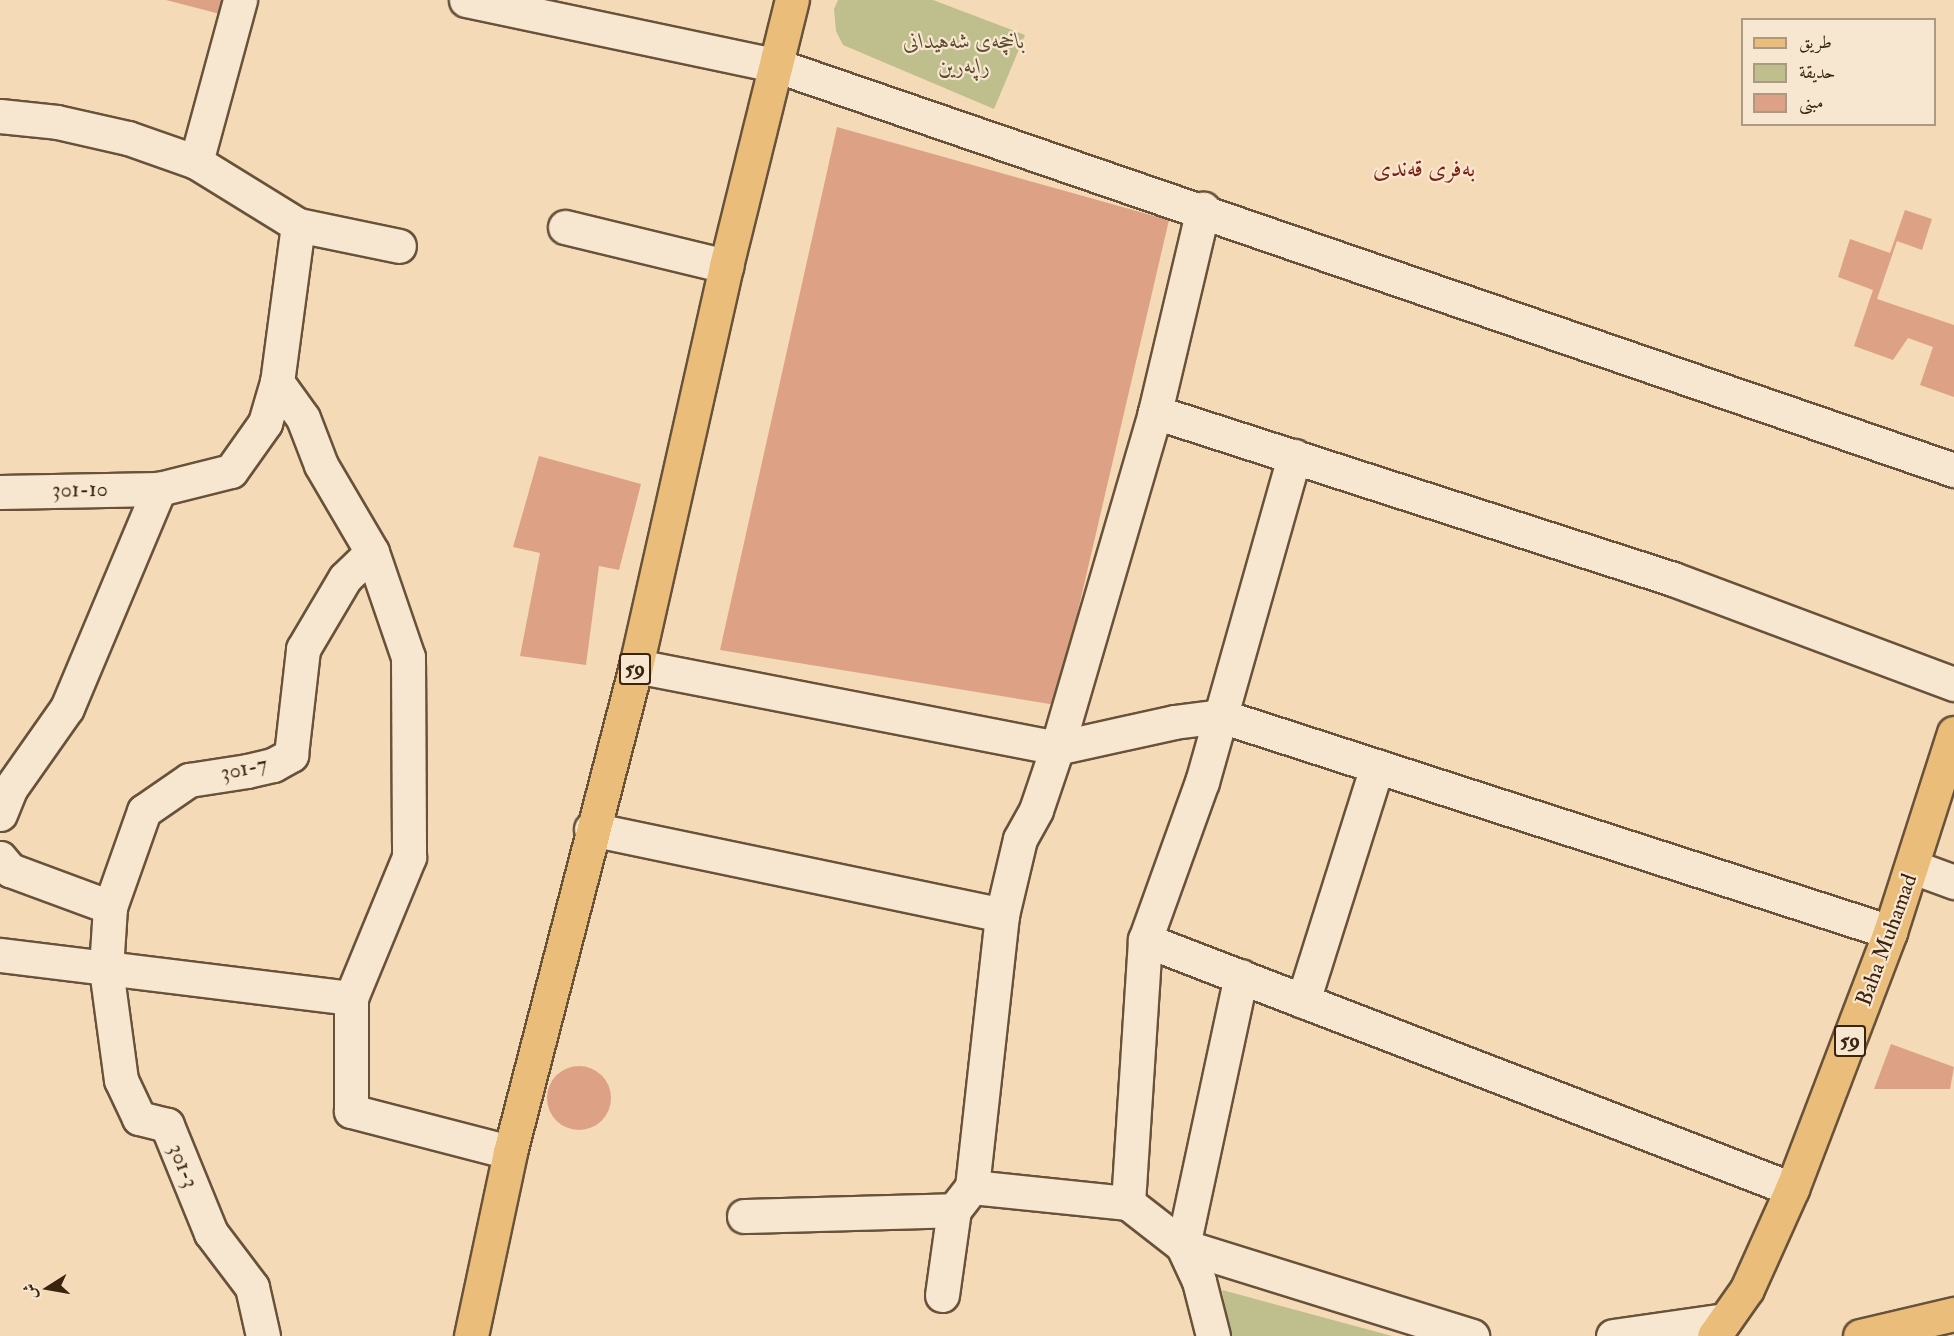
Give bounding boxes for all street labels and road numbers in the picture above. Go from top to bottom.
street label: 301-10 [52,476,108,504]
road number: 59 [618,651,652,687]
street label: 301-7 [218,751,270,787]
street label: Baha Muhamad [1851,870,1923,1010]
road number: 59 [1834,1023,1866,1059]
street label: 301-3 [162,1140,204,1192]

